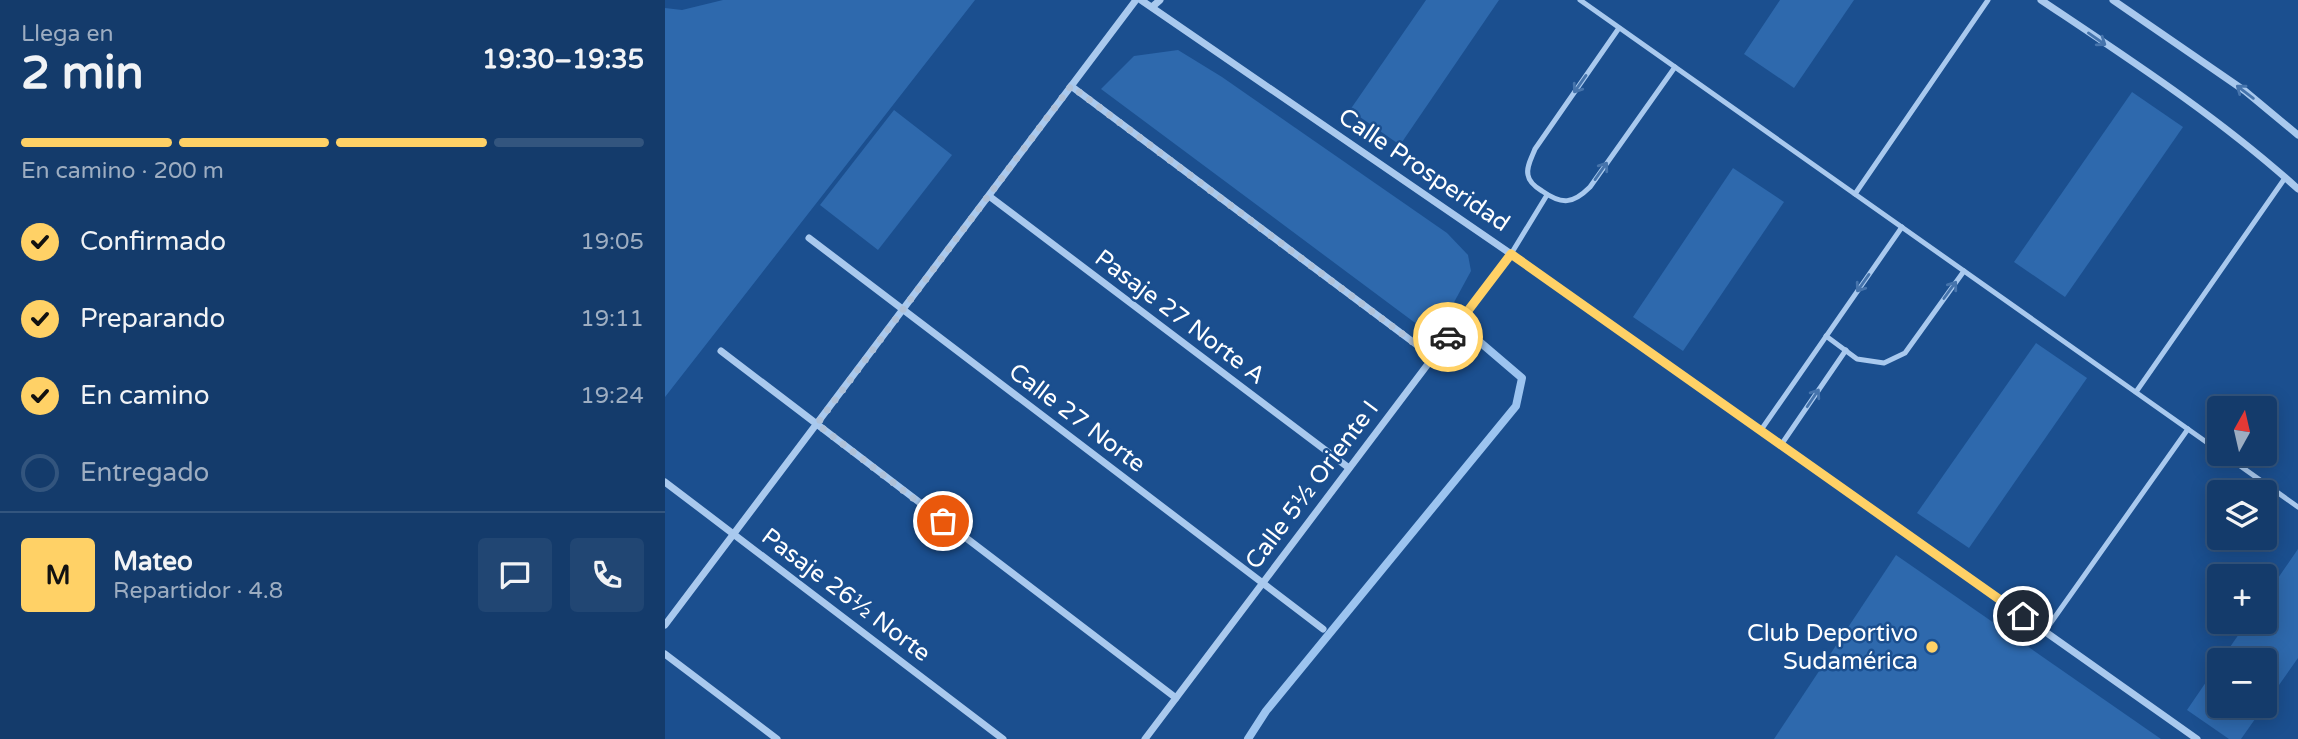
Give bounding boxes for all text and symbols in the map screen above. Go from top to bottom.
text: Llega en [21,20,113,48]
one-way arrow [2087,32,2106,46]
text: 19:30–19:35 [482,44,644,75]
text: 2 min [21,46,144,101]
one-way arrow [1573,74,1587,93]
one-way arrow [2236,84,2255,99]
street label: Calle Prosperidad [1333,102,1515,238]
text: En camino · 200 m [21,157,224,185]
one-way arrow [1594,162,1608,181]
icon: check [21,223,59,261]
text: Confirmado [80,226,226,257]
text: 19:05 [580,228,644,256]
street label: Pasaje 27 Norte A [1089,244,1271,390]
one-way arrow [1856,273,1870,292]
one-way arrow [1943,281,1958,300]
icon: check [21,300,59,338]
courier [1413,302,1483,372]
text: Preparando [80,303,225,334]
text: 19:11 [580,305,644,333]
icon: car [1429,318,1467,356]
street label: Calle 27 Norte [1003,357,1151,479]
icon: check [21,377,59,415]
text: En camino [80,380,209,411]
text: 19:24 [580,382,644,410]
one-way arrow [1806,389,1820,408]
street label: Calle 5½ Oriente I [1239,395,1385,575]
north arrow [2207,396,2277,466]
map controls [2207,396,2277,718]
text: Entregado [80,457,209,488]
button: layers [2207,480,2277,550]
pin [913,491,973,551]
icon: bag [924,502,962,540]
street label: Pasaje 26½ Norte [756,522,936,668]
button: chat [478,538,552,612]
button: phone [570,538,644,612]
text: Mateo [113,546,193,577]
text: M [45,560,71,591]
button: + [2207,564,2277,634]
text: Repartidor · 4.8 [113,577,283,605]
pin [1993,586,2053,646]
icon: home [2004,597,2042,635]
place label: Club Deportivo Sudamérica [1747,619,1918,676]
marker: Club Deportivo Sudamérica [1924,639,1940,655]
button: − [2207,648,2277,718]

